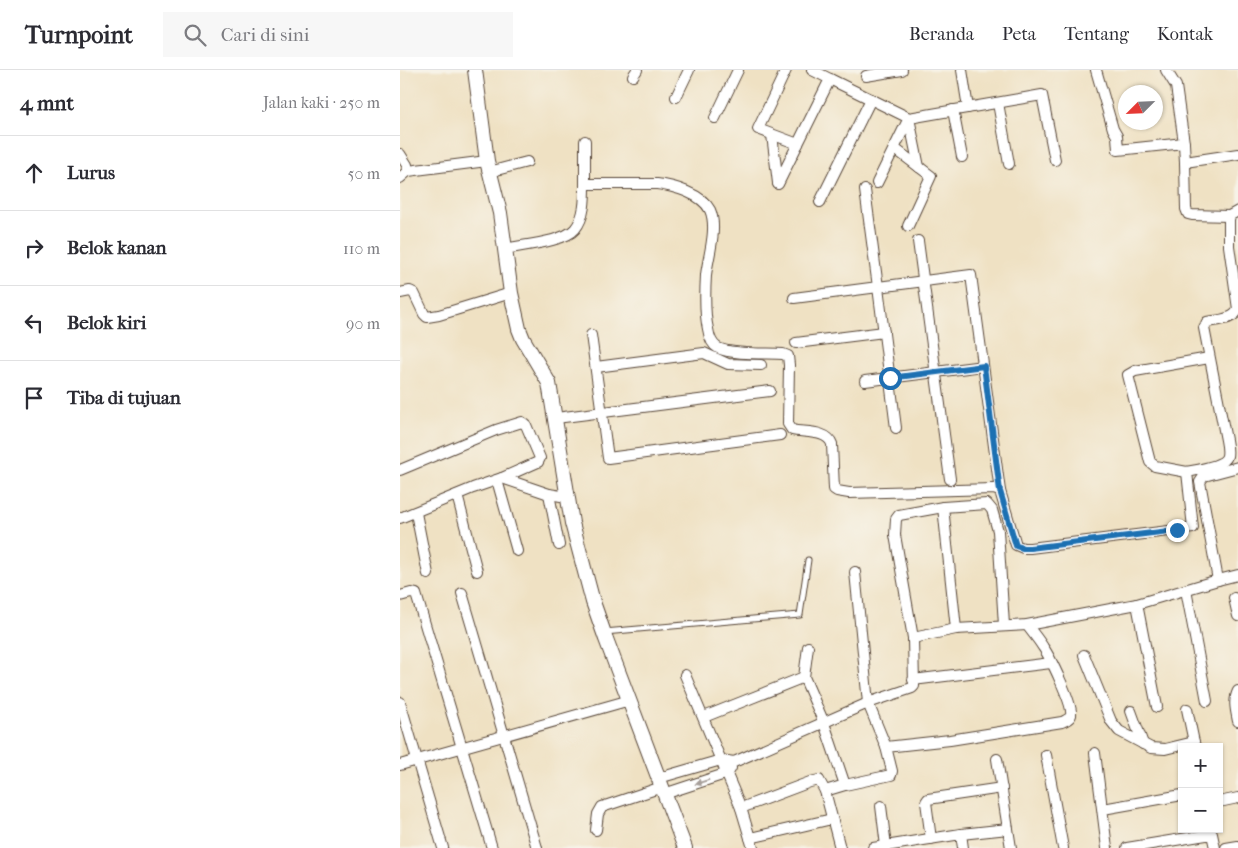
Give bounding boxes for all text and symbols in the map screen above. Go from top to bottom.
search box [163,12,513,57]
text: Turnpoint [25,21,133,49]
icon: search [181,21,209,49]
text: Cari di sini [221,24,309,46]
text: Beranda [909,24,974,45]
text: Peta [1002,24,1036,45]
text: Tentang [1064,24,1129,45]
text: Kontak [1157,24,1213,45]
north arrow [1118,85,1163,130]
text: 4 mnt [20,91,74,115]
text: Jalan kaki · 250 m [263,93,380,112]
icon: ahead [20,159,48,187]
text: Lurus [67,162,115,184]
text: 50 m [348,164,380,183]
icon: right [20,234,48,262]
text: Belok kanan [67,237,167,259]
text: 110 m [343,239,380,258]
icon: left [20,309,48,337]
text: Belok kiri [67,312,146,334]
text: 90 m [346,314,380,333]
route start [879,367,902,390]
icon: arrive [20,384,48,412]
text: Tiba di tujuan [67,387,181,409]
route end [1166,519,1189,542]
map controls [1178,743,1223,833]
button: + [1178,743,1223,788]
one-way arrow [694,778,709,786]
button: − [1178,788,1223,833]

